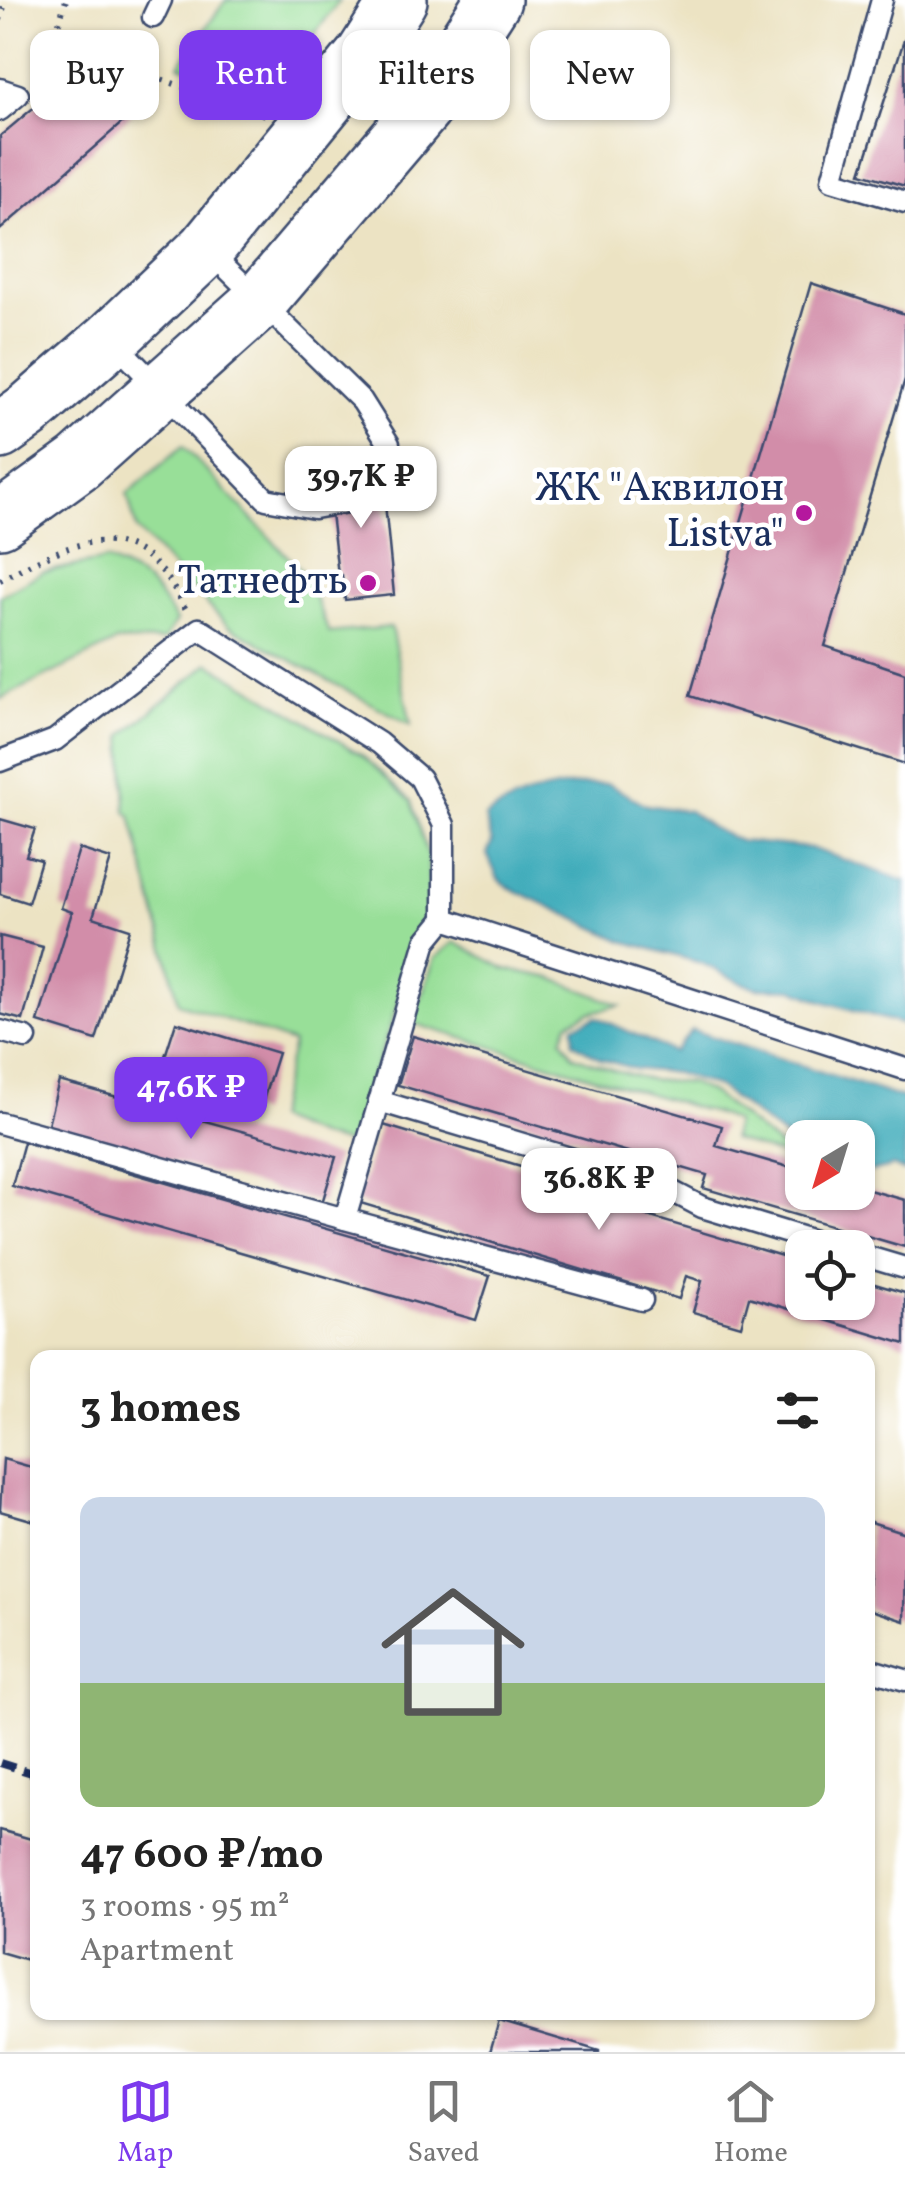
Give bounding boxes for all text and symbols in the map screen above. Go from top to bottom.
chip: Buy [30,30,159,120]
chip: Rent [179,30,322,120]
chip: Filters [342,30,510,120]
chip: New [530,30,670,120]
pin: 39.7K ₽ [269,446,453,531]
text: 39.7K ₽ [307,456,415,500]
place label: ЖК "Аквилон Listva" [535,462,784,564]
marker: ЖК "Аквилон Listva" [793,502,815,524]
place label: Татнефть [177,555,348,611]
marker: Татнефть [357,572,379,594]
pin: 47.6K ₽ [99,1057,283,1142]
text: 47.6K ₽ [136,1067,246,1111]
north arrow [785,1120,875,1210]
map controls [785,1120,875,1320]
pin: 36.8K ₽ [507,1148,691,1233]
text: 36.8K ₽ [543,1158,655,1202]
button: locate [785,1230,875,1320]
text: 3 homes [80,1381,241,1440]
icon: filters [770,1383,825,1438]
icon: home [363,1562,543,1742]
text: 47 600 ₽/mo [80,1827,323,1886]
text: 3 rooms · 95 m² [80,1886,290,1930]
text: Apartment [80,1930,234,1974]
tab: Map [117,2074,173,2173]
tab: Saved [407,2074,480,2173]
tab: Home [714,2074,788,2173]

